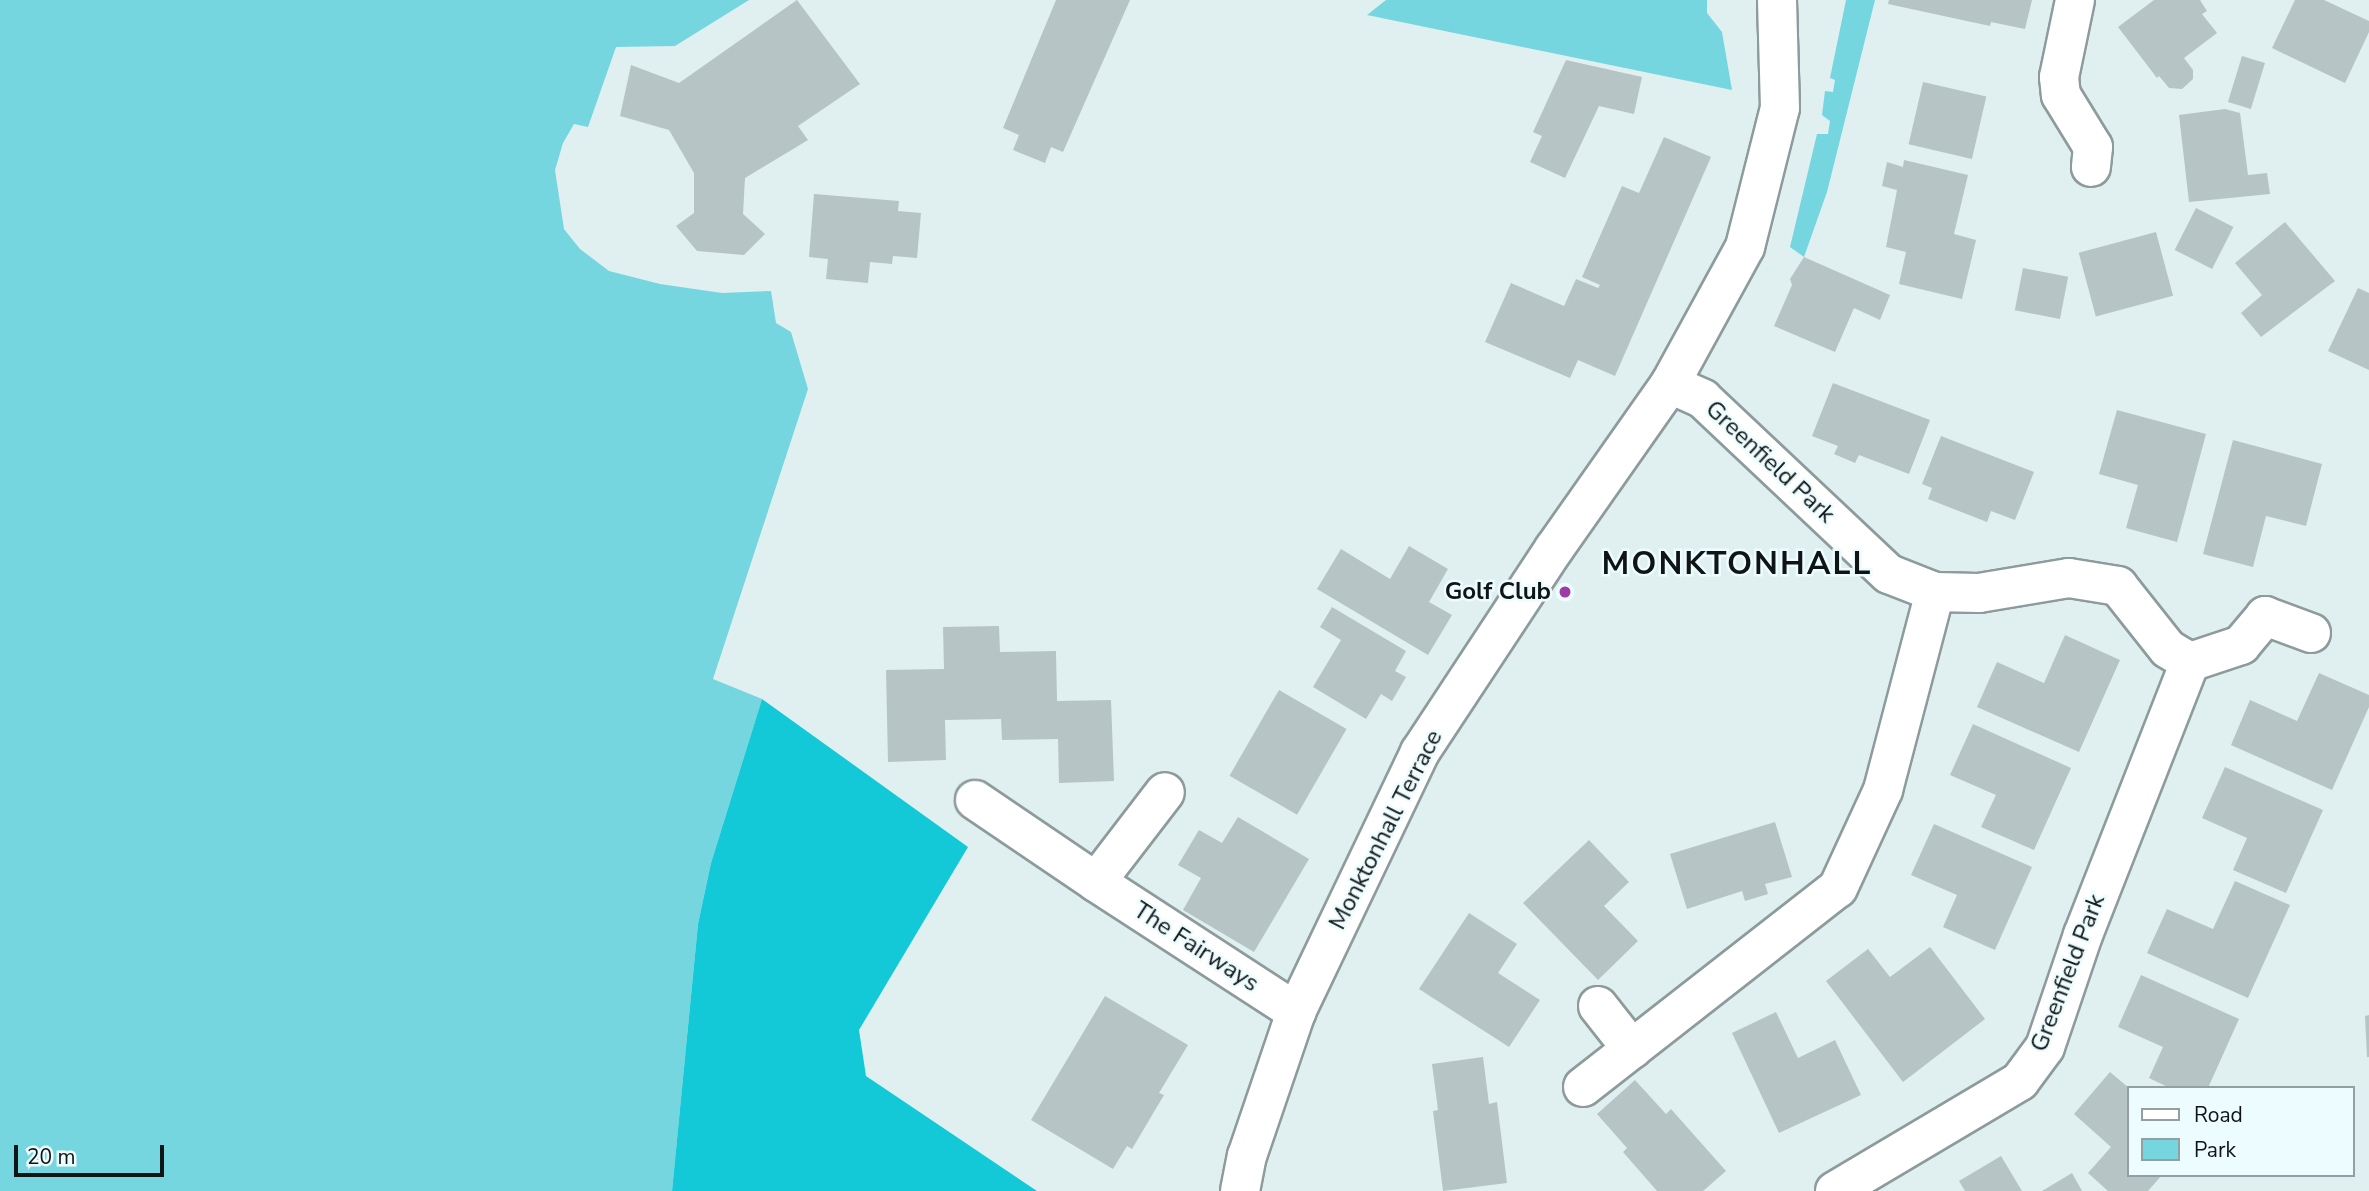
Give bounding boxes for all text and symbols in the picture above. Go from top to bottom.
street label: Greenfield Park [1699,395,1841,529]
district label: MONKTONHALL [1603,545,1871,583]
place label: Golf Club [1445,578,1551,606]
marker: Golf Club [1557,584,1573,600]
street label: Monktonhall Terrace [1323,725,1449,935]
street label: Greenfield Park [2025,890,2111,1056]
street label: The Fairways [1128,896,1264,998]
legend [2128,1086,2355,1177]
text: Road [2194,1101,2243,1129]
scale bar [18,1132,168,1176]
text: Park [2194,1136,2236,1164]
text: 20 m [27,1143,76,1171]

